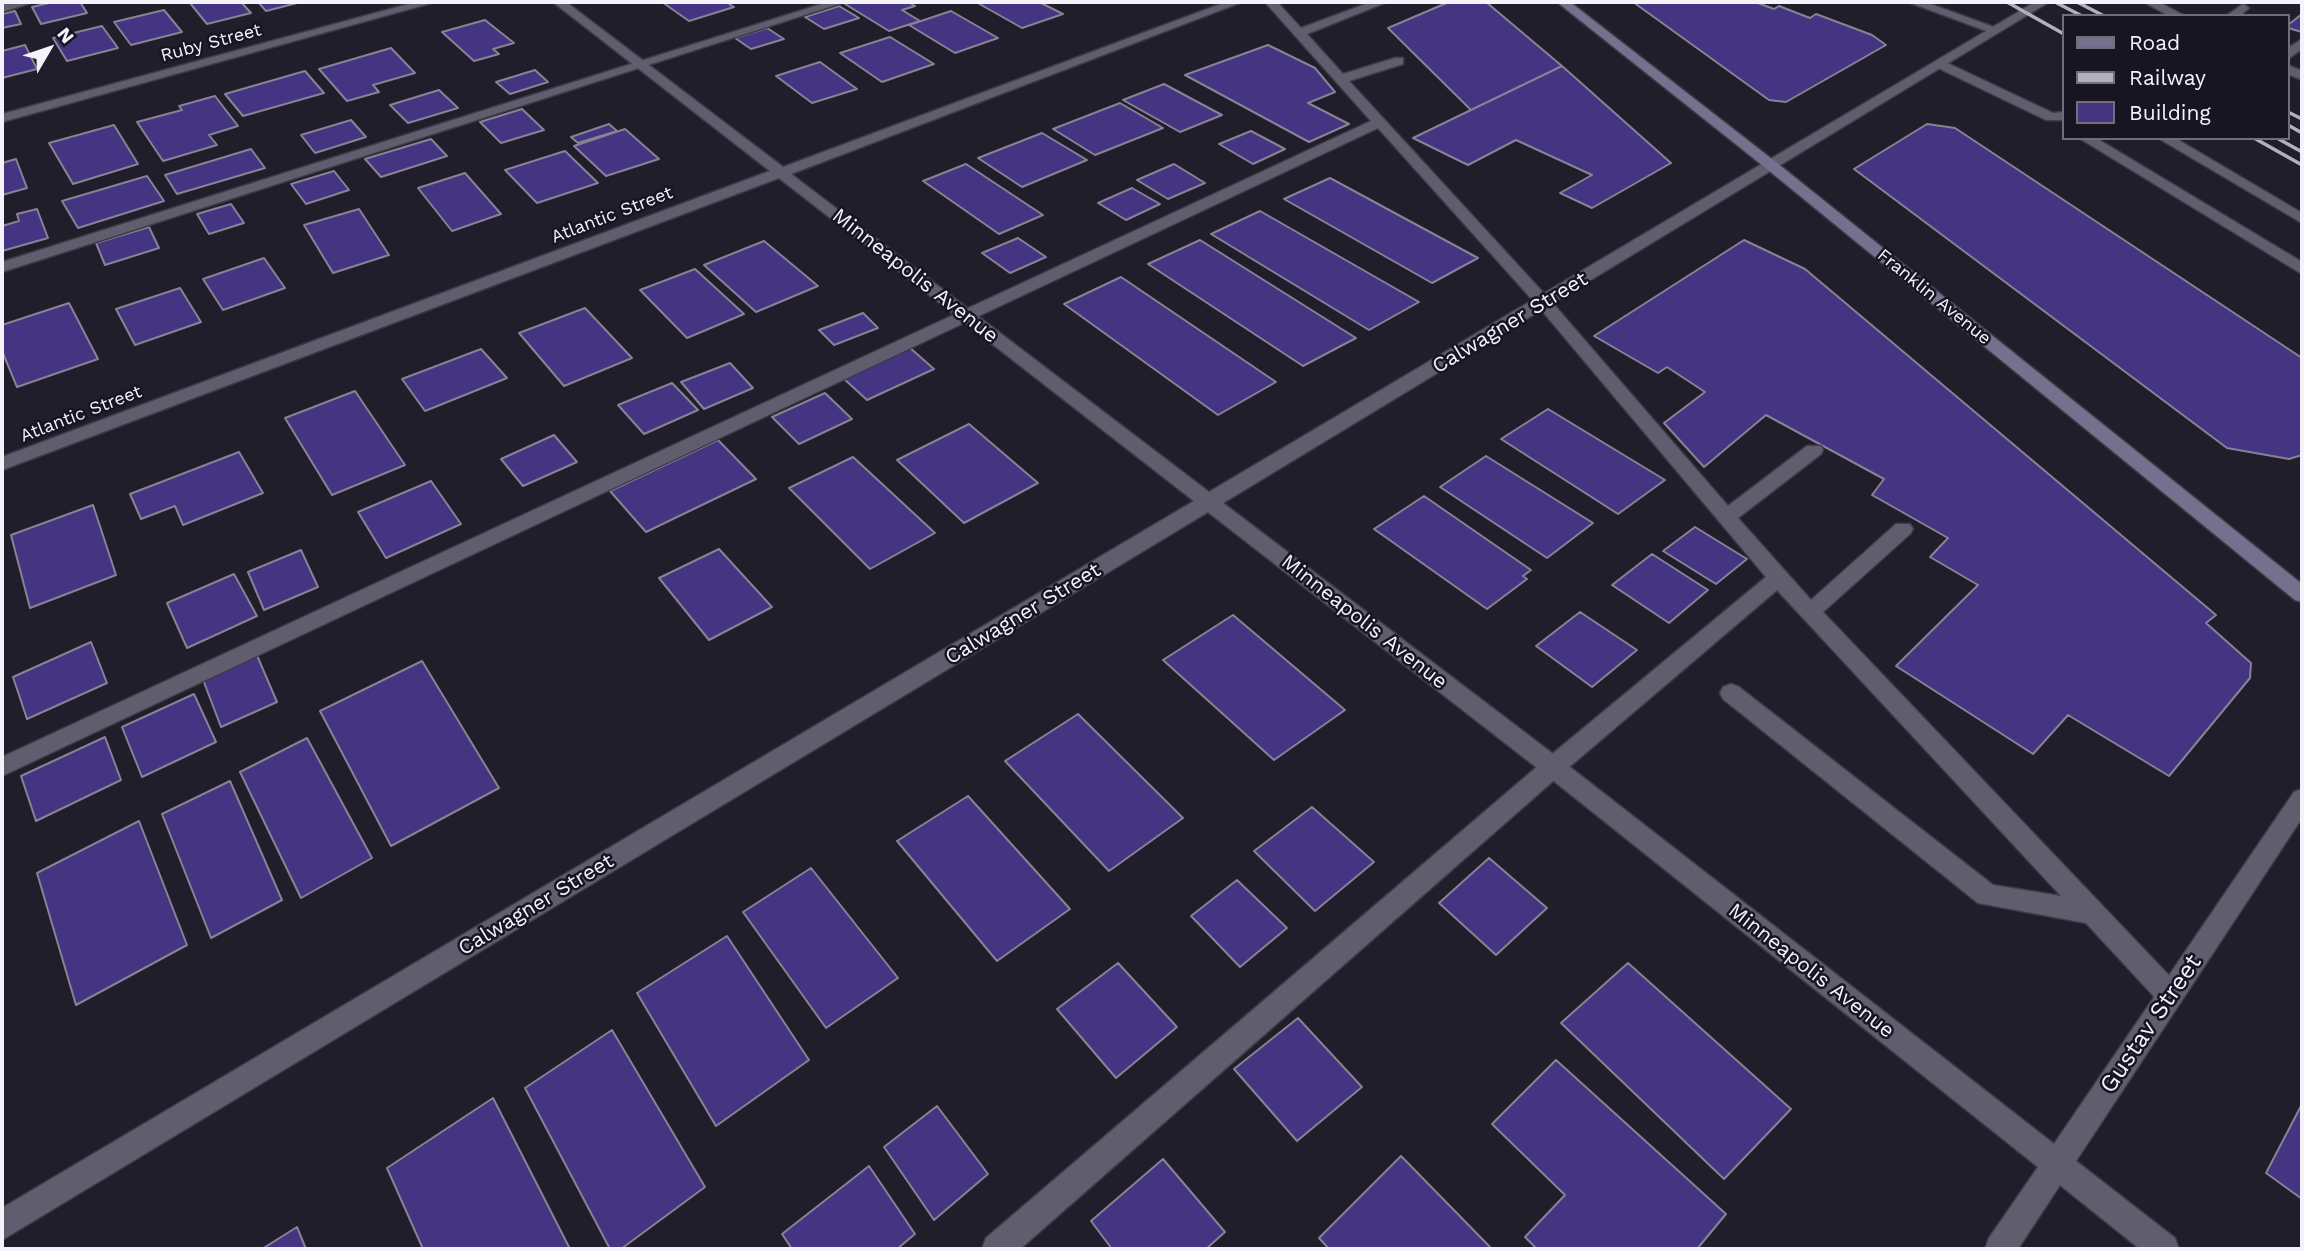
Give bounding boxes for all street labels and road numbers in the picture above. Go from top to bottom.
street label: Ruby Street [158,19,264,67]
street label: Atlantic Street [548,182,676,248]
street label: Minneapolis Avenue [827,203,1003,349]
street label: Franklin Avenue [1873,245,1995,349]
street label: Calwagner Street [1428,267,1592,379]
street label: Atlantic Street [17,381,145,447]
street label: Minneapolis Avenue [1276,549,1452,695]
street label: Calwagner Street [941,558,1105,670]
street label: Calwagner Street [454,849,618,961]
street label: Minneapolis Avenue [1723,898,1899,1044]
street label: Gustav Street [2094,949,2208,1099]

